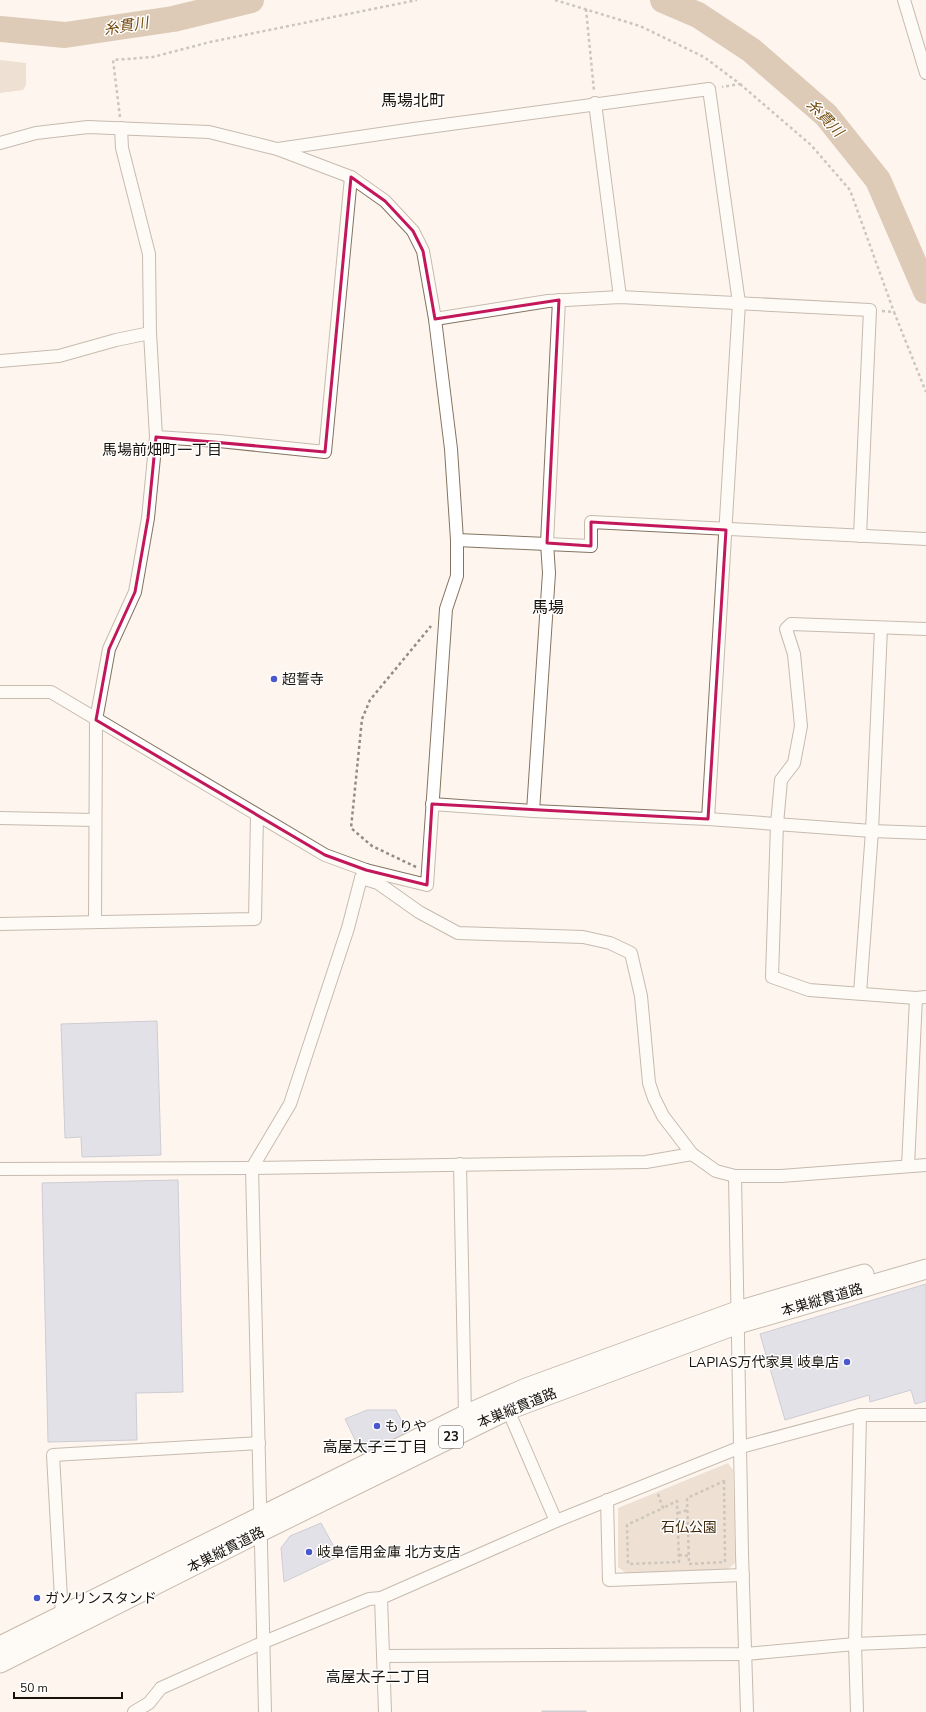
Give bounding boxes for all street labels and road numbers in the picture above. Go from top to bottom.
street label: 本巣縦貫道路 [779,1279,865,1321]
street label: 本巣縦貫道路 [474,1383,560,1433]
road number: 23 [439,1426,463,1448]
street label: 本巣縦貫道路 [184,1522,268,1578]

